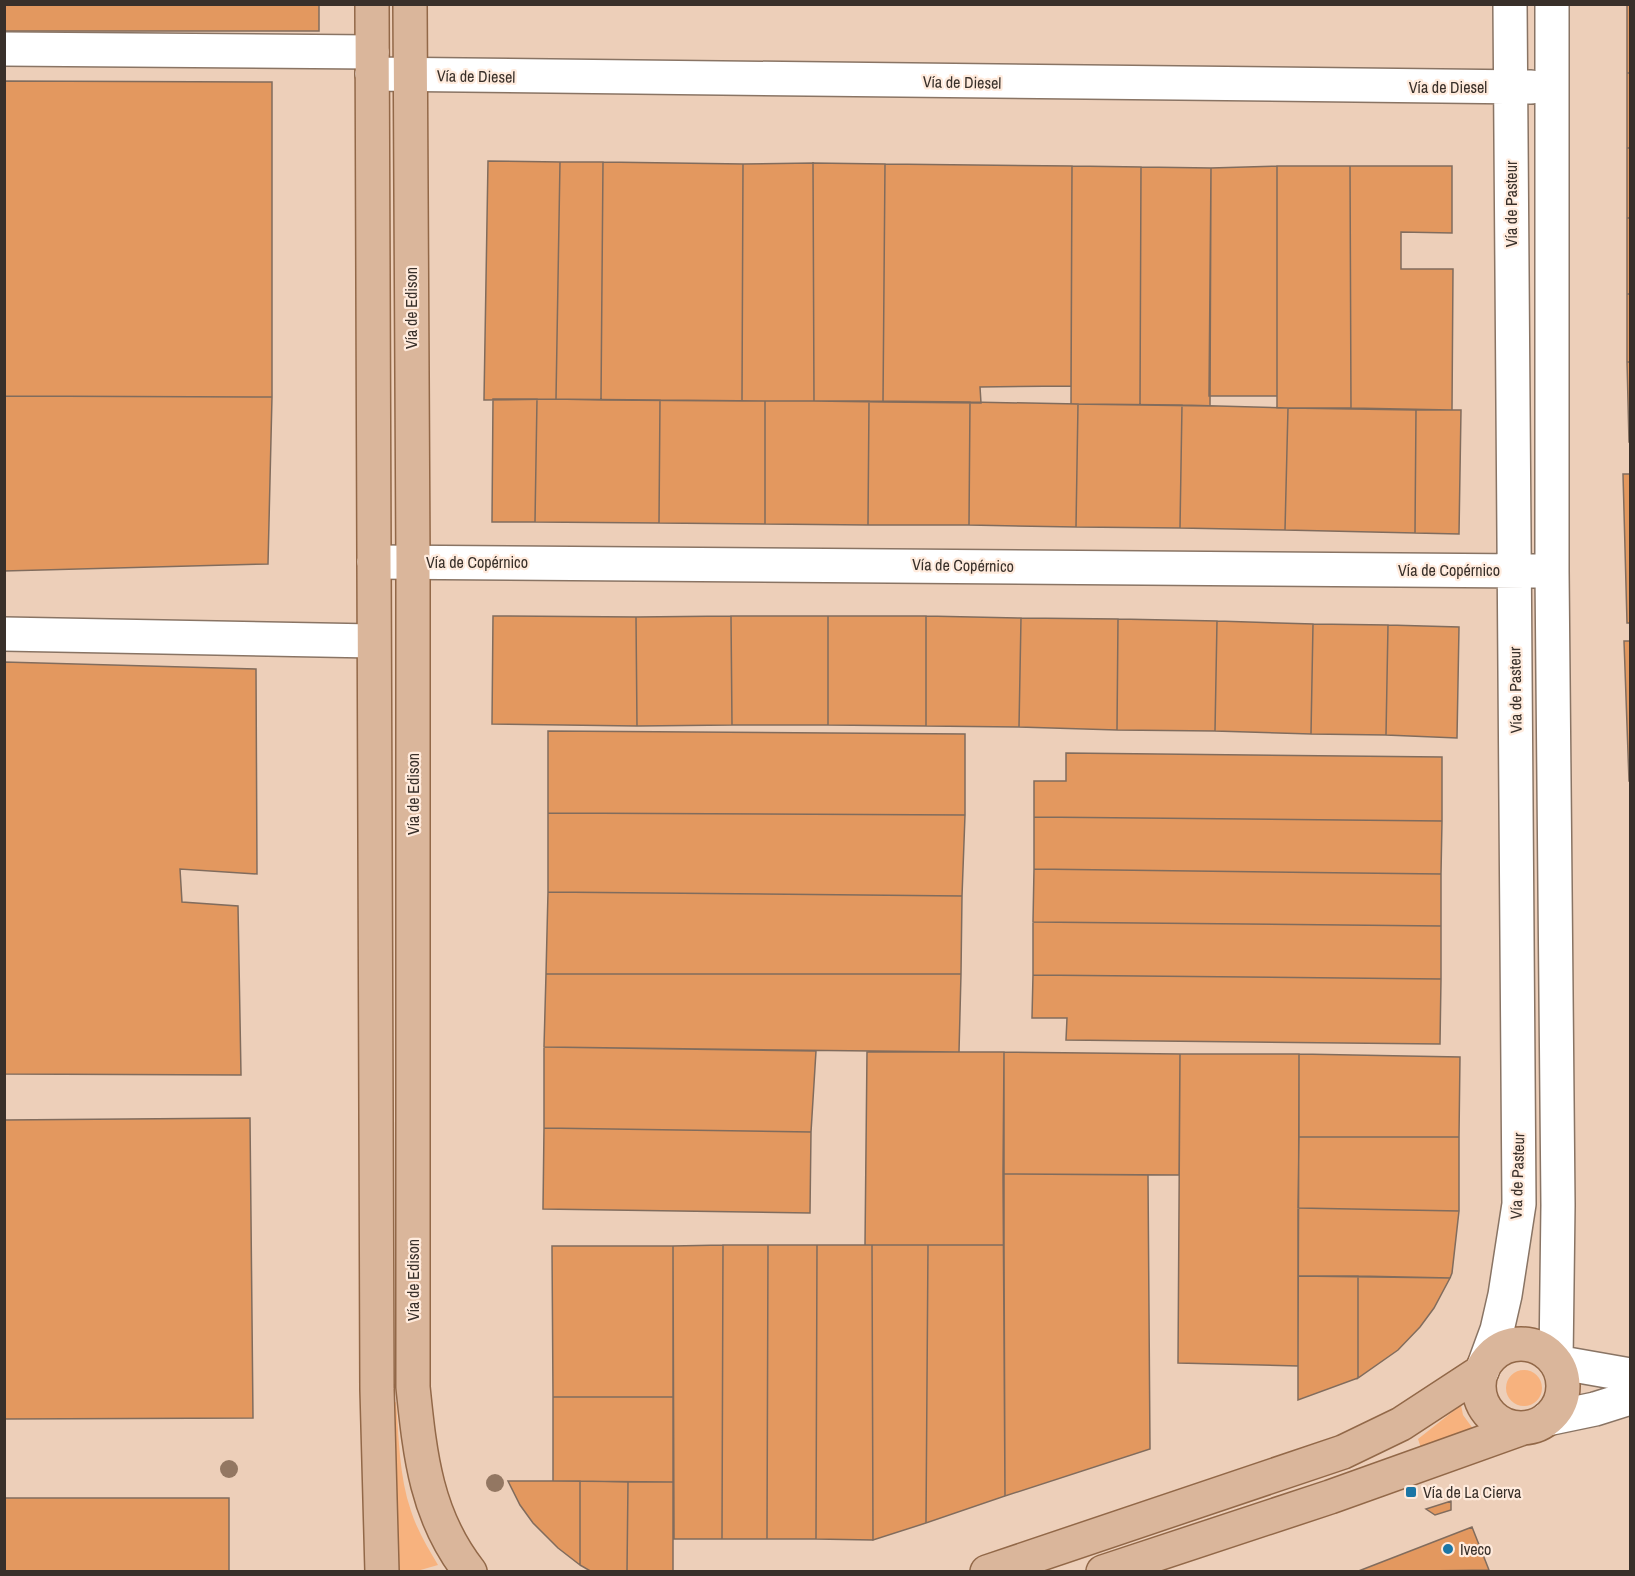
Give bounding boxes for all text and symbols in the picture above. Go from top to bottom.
street label: Vía de Diesel [437,64,516,88]
street label: Vía de Diesel [923,70,1002,94]
street label: Vía de Diesel [1409,76,1487,98]
street label: Vía de Pasteur [1500,160,1522,247]
street label: Vía de Edison [400,267,422,349]
street label: Vía de Copérnico [426,551,528,573]
street label: Vía de Copérnico [912,553,1014,577]
street label: Vía de Copérnico [1398,559,1500,581]
street label: Vía de Pasteur [1503,646,1527,733]
street label: Vía de Edison [402,753,424,835]
street label: Vía de Pasteur [1504,1132,1530,1220]
street label: Vía de Edison [402,1239,424,1321]
place label: Vía de La Cierva [1423,1481,1522,1503]
marker: Vía de La Cierva [1404,1485,1418,1499]
place label: Iveco [1460,1538,1491,1560]
marker: Iveco [1441,1542,1455,1556]

